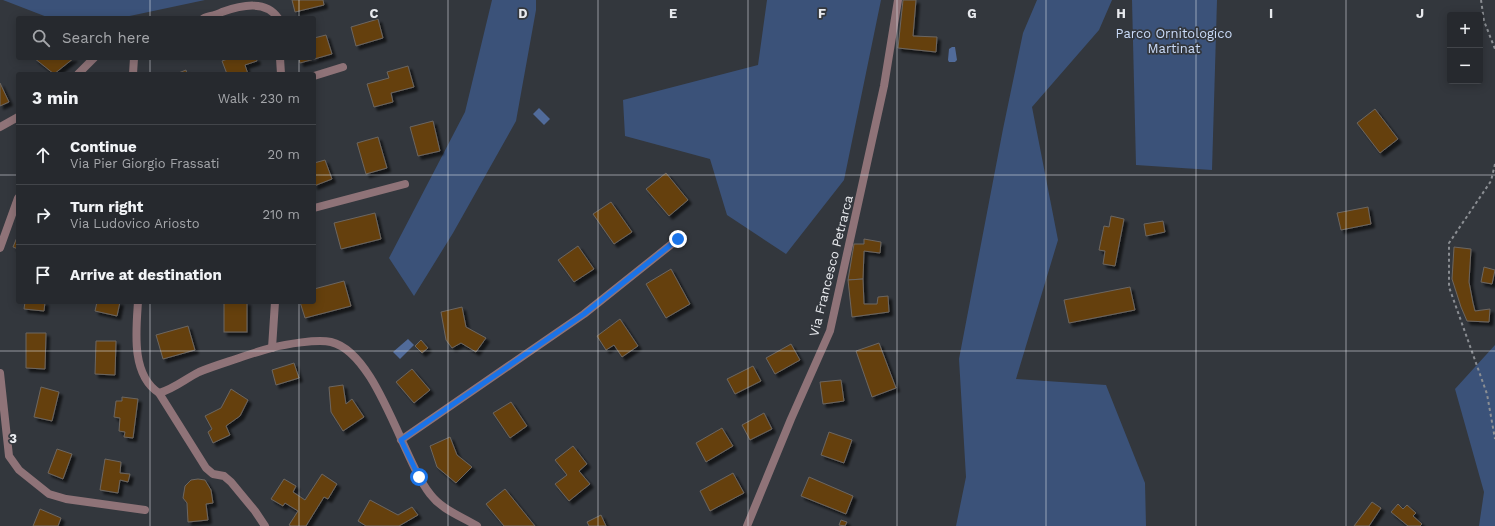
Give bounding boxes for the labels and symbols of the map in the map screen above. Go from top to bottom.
text: C [370,6,379,21]
text: D [518,6,528,21]
text: E [669,6,677,21]
text: F [818,6,826,21]
text: G [967,6,977,21]
text: H [1116,6,1126,21]
text: I [1269,6,1273,21]
text: J [1416,6,1424,21]
park label: Parco Ornitologico Martinat [1116,26,1233,56]
street label: Via Francesco Petrarca [806,193,856,338]
route end [669,230,687,248]
text: 3 [9,431,17,446]
route start [410,468,428,486]

